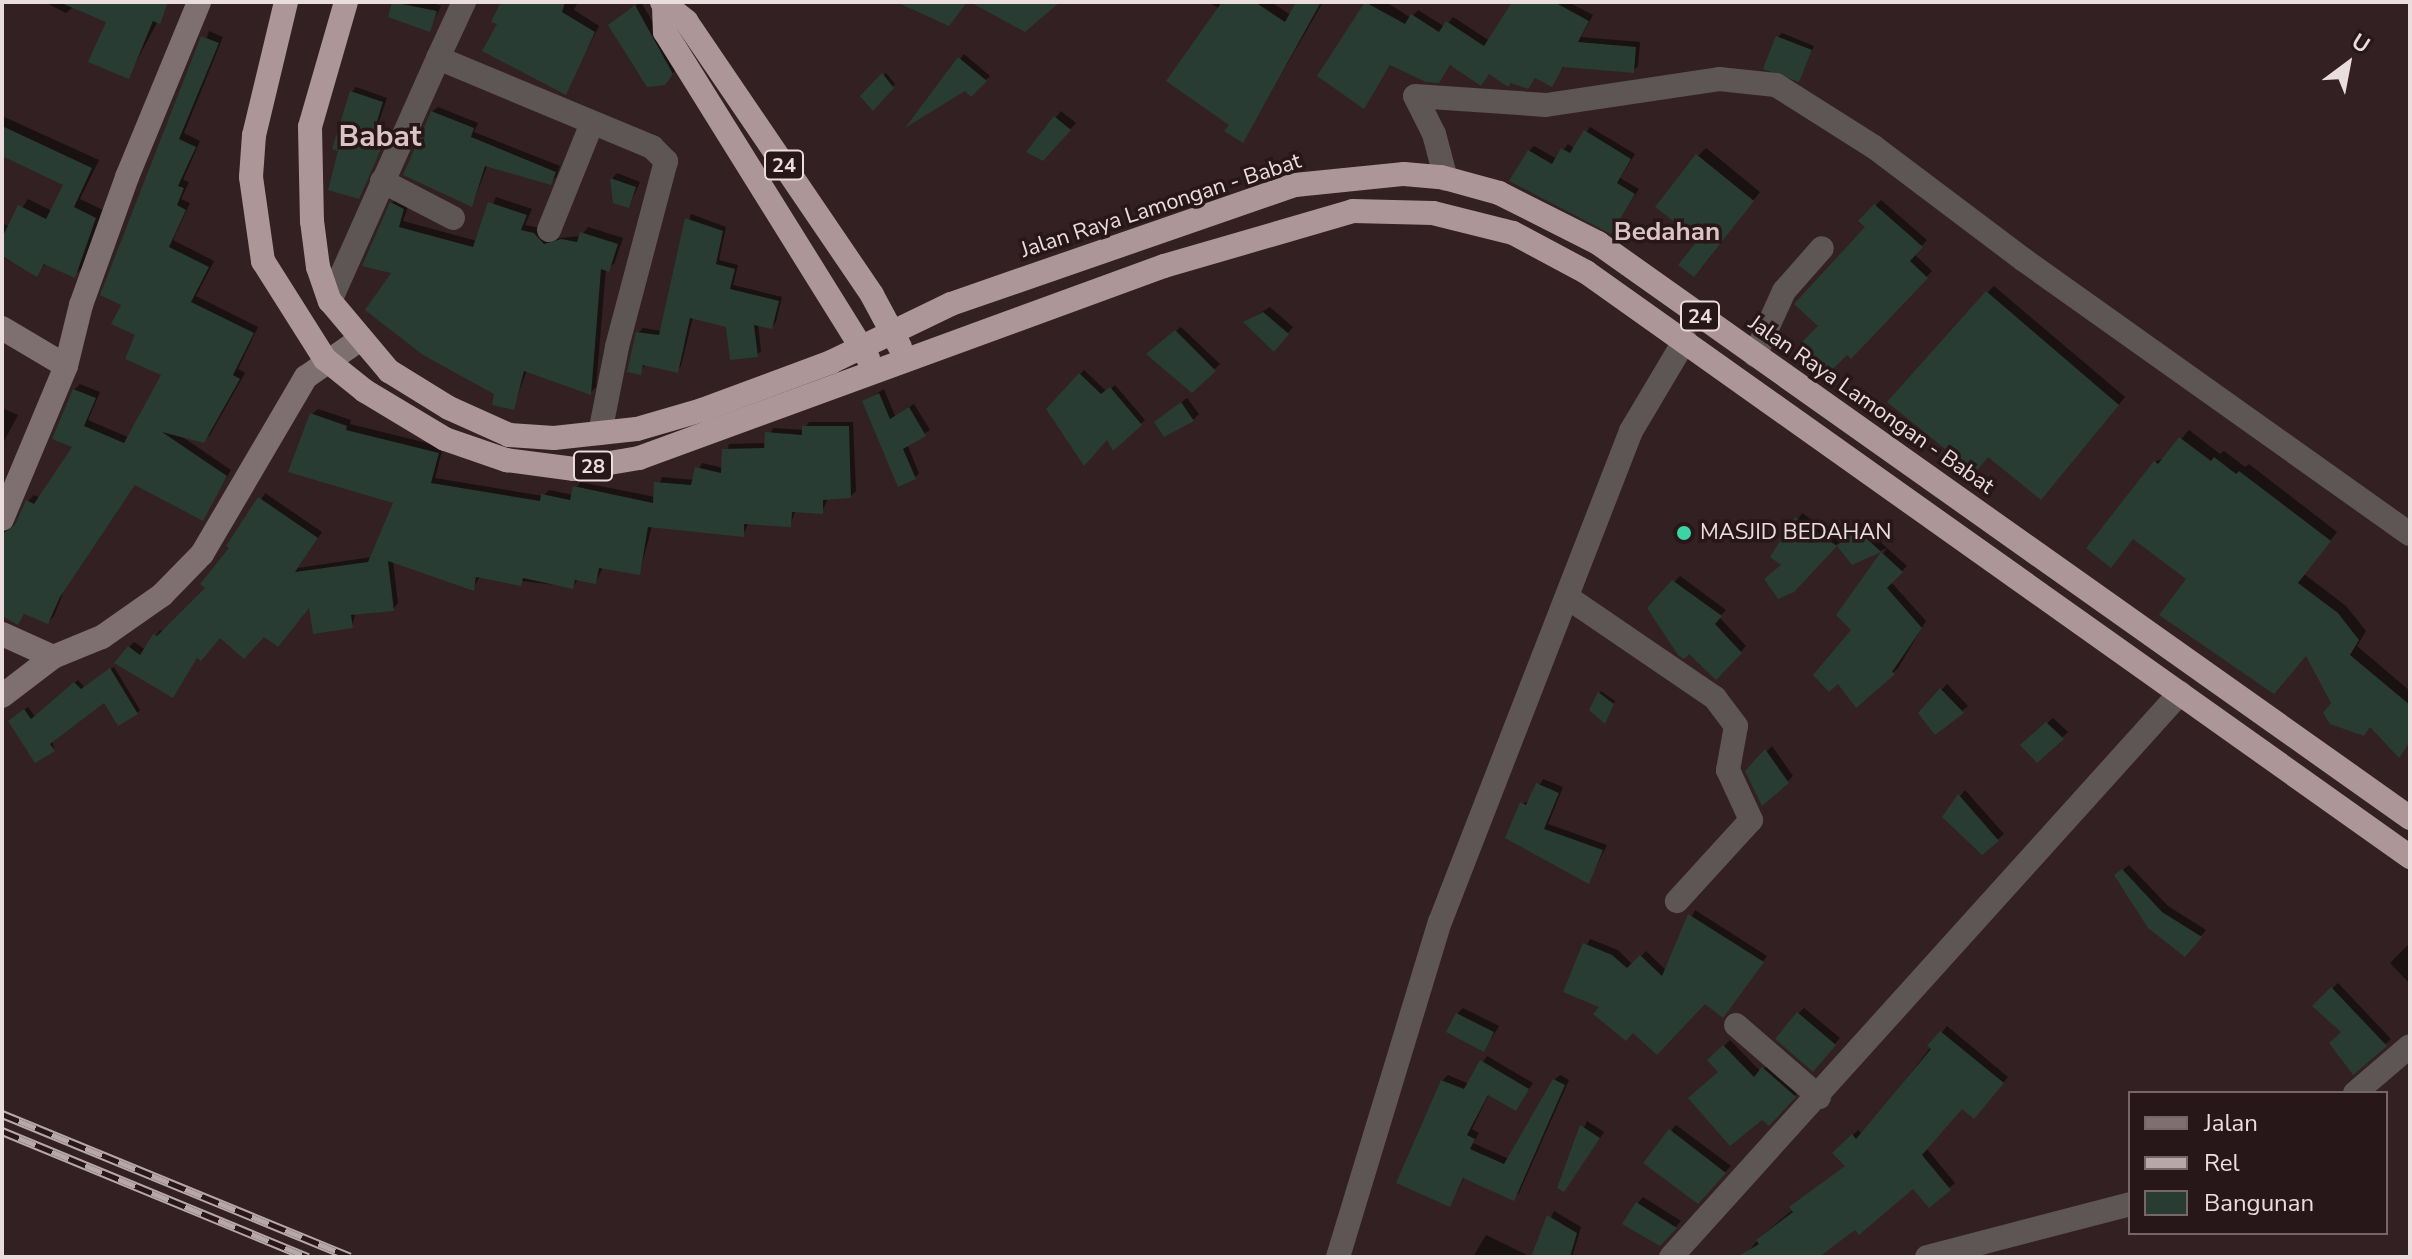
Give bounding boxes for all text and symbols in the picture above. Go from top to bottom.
north arrow [2308,24,2388,104]
text: U [2346,27,2376,61]
district label: Babat [339,119,421,155]
street label: Jalan Raya Lamongan - Babat [1017,148,1305,264]
road number: 24 [764,149,804,181]
district label: Bedahan [1614,216,1720,248]
road number: 24 [1680,300,1720,332]
street label: Jalan Raya Lamongan - Babat [1743,310,1999,500]
road number: 28 [573,450,613,482]
place label: MASJID BEDAHAN [1700,520,1892,546]
marker: MASJID BEDAHAN [1675,524,1693,542]
legend [2128,1091,2388,1235]
text: Jalan [2204,1107,2258,1139]
text: Rel [2204,1147,2240,1179]
text: Bangunan [2204,1187,2314,1219]

